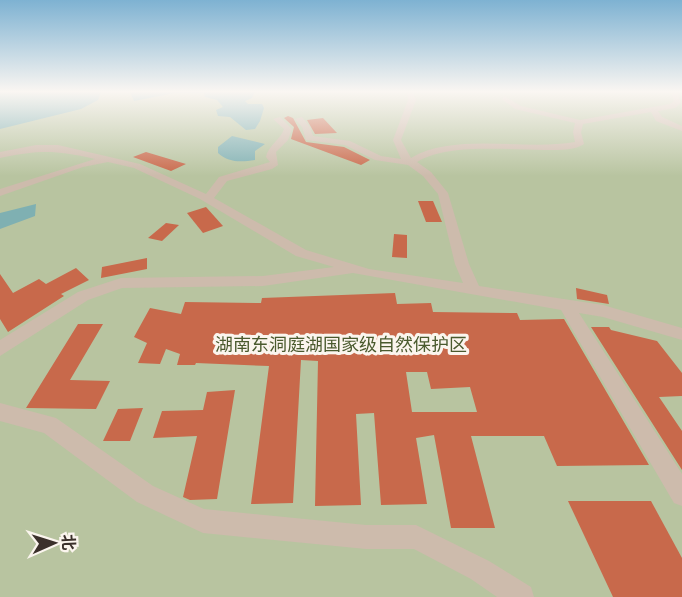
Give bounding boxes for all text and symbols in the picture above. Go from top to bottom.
park label: 湖南东洞庭湖国家级自然保护区 [215,334,467,355]
north arrow [24,513,84,573]
text: 北 [59,534,78,551]

